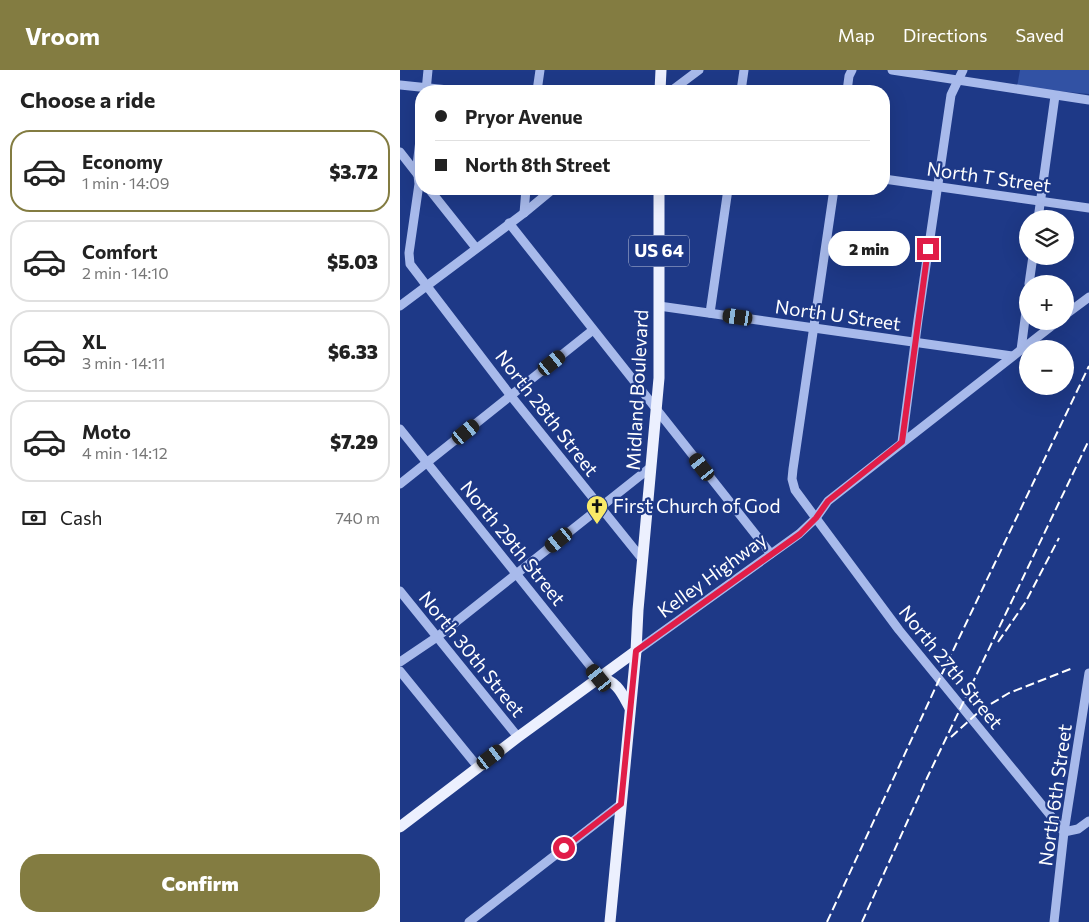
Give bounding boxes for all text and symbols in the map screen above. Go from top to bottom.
text: Vroom [25,21,100,50]
text: Map [838,24,875,46]
text: Directions [903,24,987,46]
text: Saved [1015,24,1064,46]
text: Choose a ride [20,86,155,113]
text: Pryor Avenue [465,105,583,128]
icon: car [22,149,67,194]
text: Economy [82,150,163,173]
text: North 8th Street [465,153,610,176]
street label: North T Street [926,156,1053,197]
text: $3.72 [329,160,378,183]
text: 1 min · 14:09 [82,173,169,192]
map controls [1019,210,1074,395]
button: layers [1019,210,1074,265]
callout: 2 min [828,232,910,266]
road number: US 64 [629,236,689,267]
route end [917,238,939,260]
icon: car [22,239,67,284]
text: 2 min [849,239,889,258]
text: Comfort [82,240,158,263]
text: $5.03 [327,250,378,273]
text: 2 min · 14:10 [82,263,169,282]
button: + [1019,275,1074,330]
street label: North U Street [774,294,903,335]
car [722,307,753,327]
street label: Midland Boulevard [621,309,652,471]
icon: car [22,329,67,374]
text: XL [82,330,107,353]
text: $6.33 [328,340,378,363]
button: − [1019,340,1074,395]
street label: North 28th Street [491,345,604,480]
car [535,348,568,378]
text: 3 min · 14:11 [82,353,165,372]
car [449,417,482,447]
icon: car [22,419,67,464]
text: Moto [82,420,131,443]
text: $7.29 [330,430,378,453]
text: 4 min · 14:12 [82,443,168,462]
car [686,451,717,483]
street label: North 29th Street [456,476,571,610]
church icon: First Church of God [585,494,609,525]
place label: First Church of God [613,494,780,517]
icon: cash [20,504,48,532]
text: Cash [60,506,102,529]
text: 740 m [335,508,380,527]
car [542,525,575,555]
street label: Kelley Highway [652,527,771,622]
street label: North 30th Street [415,586,530,721]
street label: North 27th Street [895,600,1008,733]
car [583,662,614,694]
street label: North 6th Street [1033,722,1076,867]
car [474,742,507,772]
route start [553,837,575,859]
button: Confirm [20,854,380,912]

